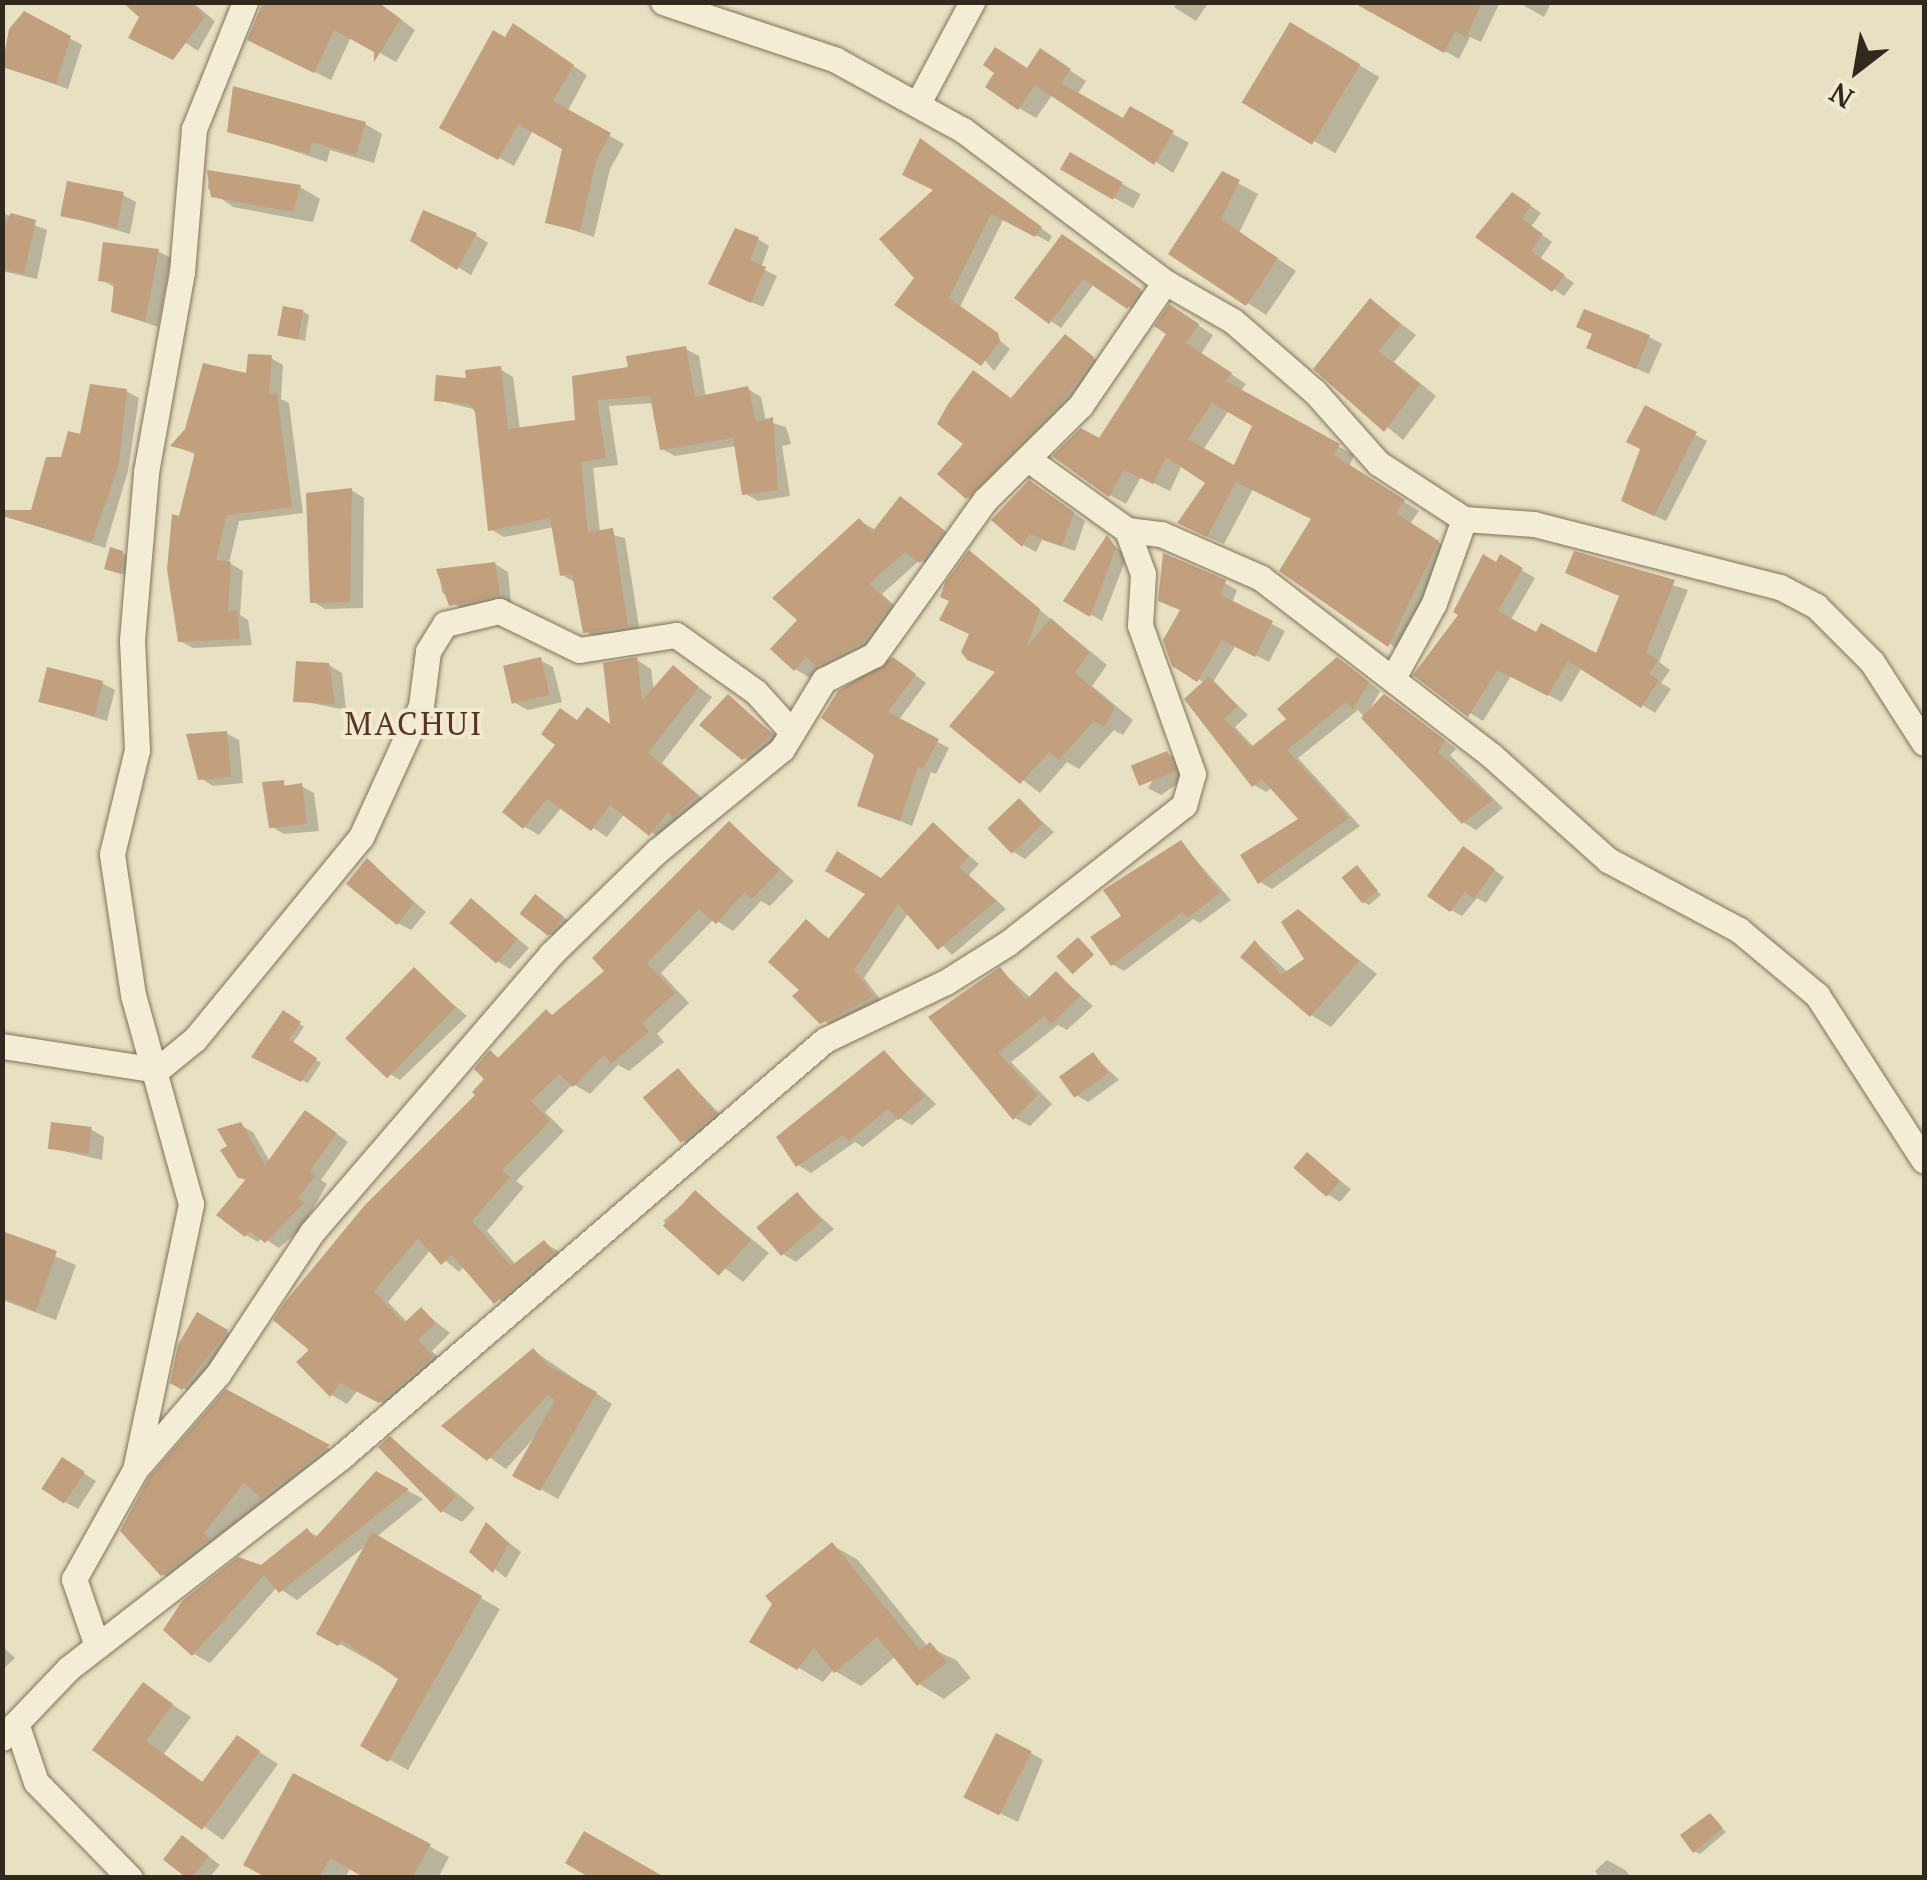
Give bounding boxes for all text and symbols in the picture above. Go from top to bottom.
north arrow [1807,20,1907,120]
text: N [1823,75,1860,117]
district label: MACHUI [344,704,484,742]

